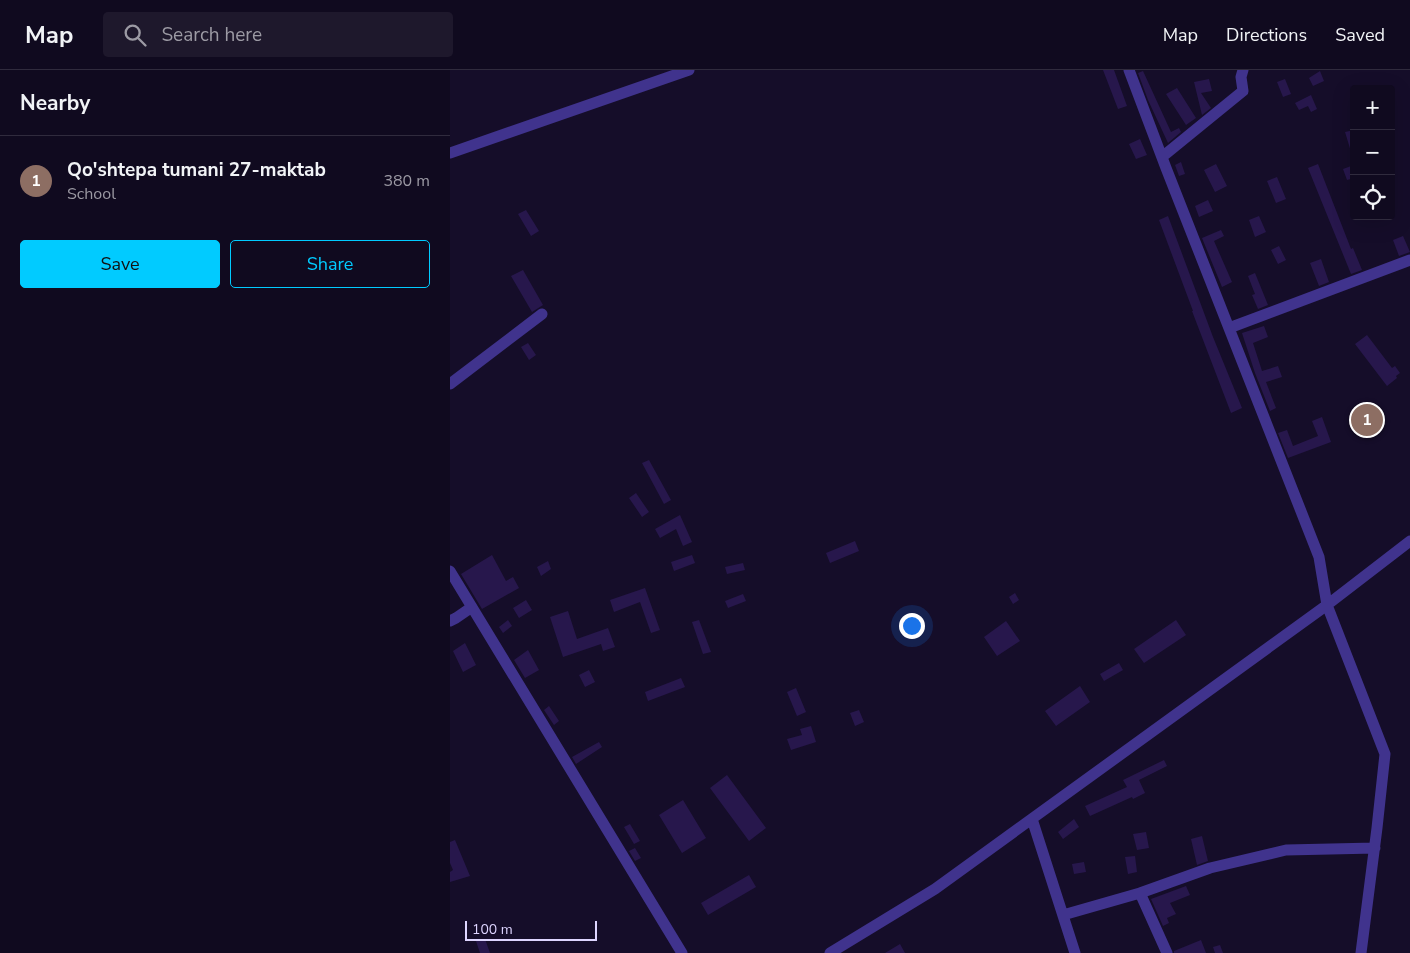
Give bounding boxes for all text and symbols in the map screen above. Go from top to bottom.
search box [103,12,453,57]
text: Map [25,19,73,51]
icon: search [121,21,149,49]
text: Search here [161,22,262,48]
text: Map [1163,23,1198,47]
text: Directions [1226,23,1307,47]
text: Saved [1335,23,1385,47]
map controls [1350,85,1395,220]
button: + [1350,85,1395,130]
text: Nearby [20,89,90,117]
button: − [1350,130,1395,175]
text: Qo'shtepa tumani 27-maktab [67,157,326,183]
text: 1 [31,170,41,192]
text: 380 m [383,170,430,192]
button: locate [1350,175,1395,220]
text: School [67,183,116,205]
button: Save [20,240,220,288]
button: Share [230,240,430,288]
pin: 1 [1351,401,1383,439]
your location [899,613,925,639]
scale bar [465,918,598,941]
text: 100 m [472,920,513,939]

